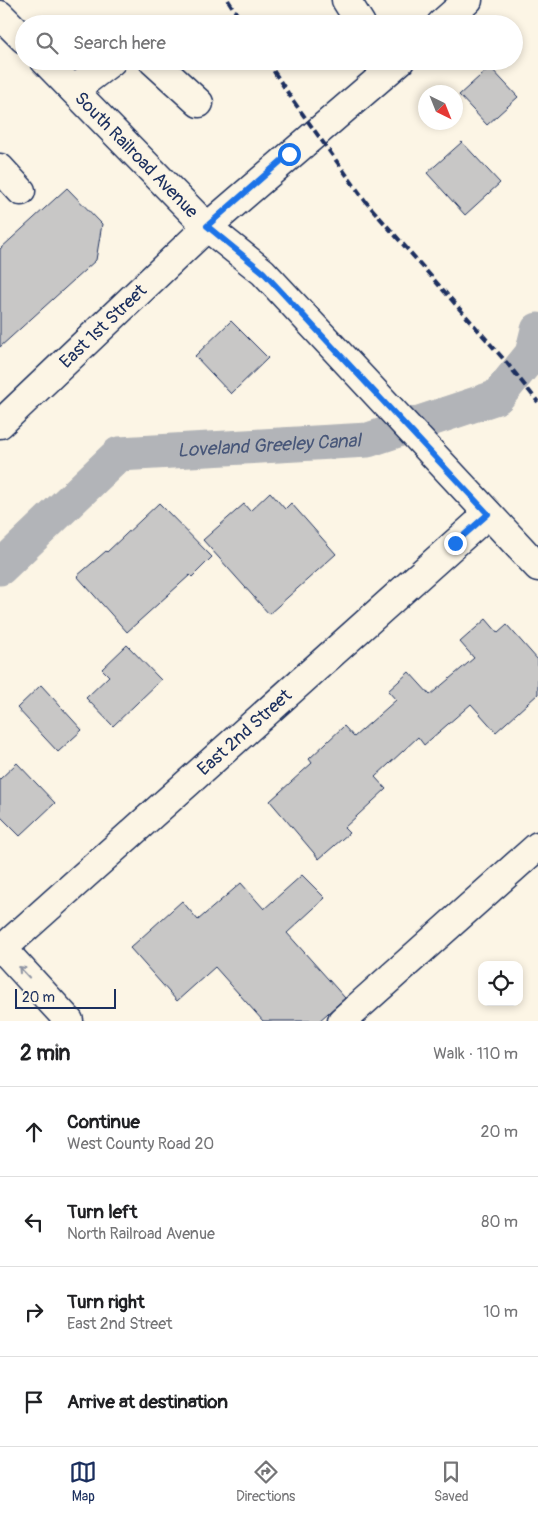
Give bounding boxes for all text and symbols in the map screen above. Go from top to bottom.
search box [15,15,523,70]
icon: search [33,29,61,57]
text: Search here [73,31,166,55]
north arrow [418,85,463,130]
street label: South Railroad Avenue [70,87,203,223]
route start [278,143,301,166]
street label: East 1st Street [54,279,152,373]
water label: Loveland Greeley Canal [176,428,364,463]
route end [444,532,467,555]
street label: East 2nd Street [192,683,297,780]
map controls [478,961,523,1006]
button: locate [478,961,523,1006]
one-way arrow [18,966,30,979]
scale bar [15,986,116,1009]
text: 20 m [22,989,55,1006]
text: 2 min [20,1040,70,1067]
text: Walk · 110 m [433,1044,518,1064]
text: Continue [67,1110,140,1134]
icon: ahead [20,1118,48,1146]
text: 20 m [480,1122,518,1142]
text: West County Road 20 [67,1134,214,1154]
text: Turn left [67,1200,137,1224]
icon: left [20,1208,48,1236]
text: 80 m [481,1212,518,1232]
text: North Railroad Avenue [67,1224,215,1244]
text: Turn right [67,1290,145,1314]
icon: right [20,1298,48,1326]
text: 10 m [483,1302,518,1322]
text: East 2nd Street [67,1314,173,1334]
icon: arrive [20,1388,48,1416]
text: Arrive at destination [67,1390,228,1414]
tab: Map [69,1458,97,1505]
tab: Directions [236,1458,295,1505]
tab: Saved [434,1458,469,1505]

